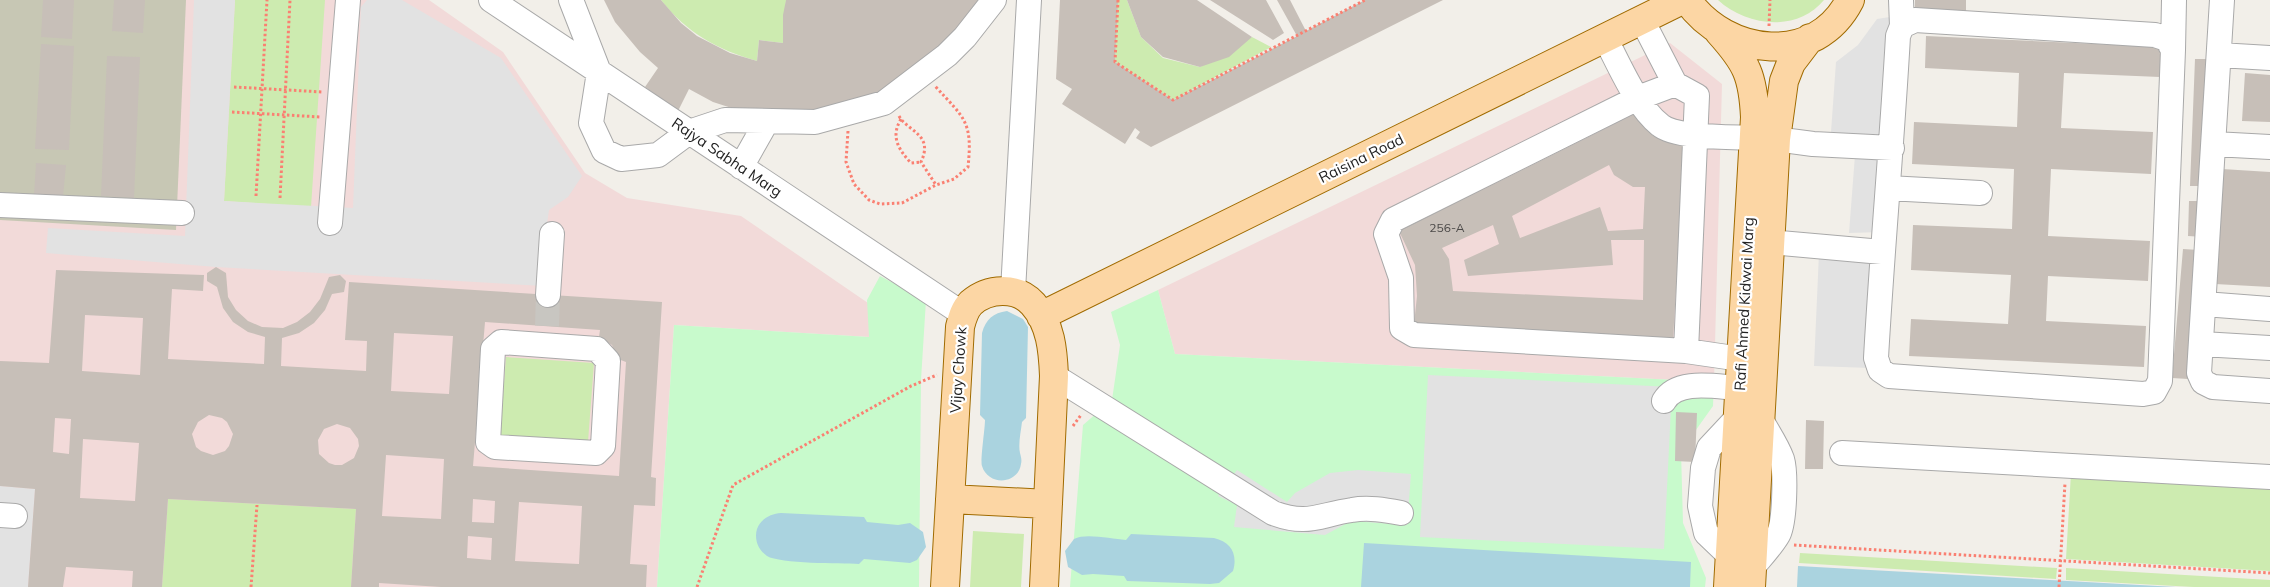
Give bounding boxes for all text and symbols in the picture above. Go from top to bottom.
street label: Rajya Sabha Marg [668,113,786,201]
street label: Raisina Road [1315,129,1407,187]
street label: Rafi Ahmed Kidwai Marg [1730,217,1758,391]
house number: 256-A [1429,220,1465,235]
street label: Vijay Chowk [945,326,971,414]

